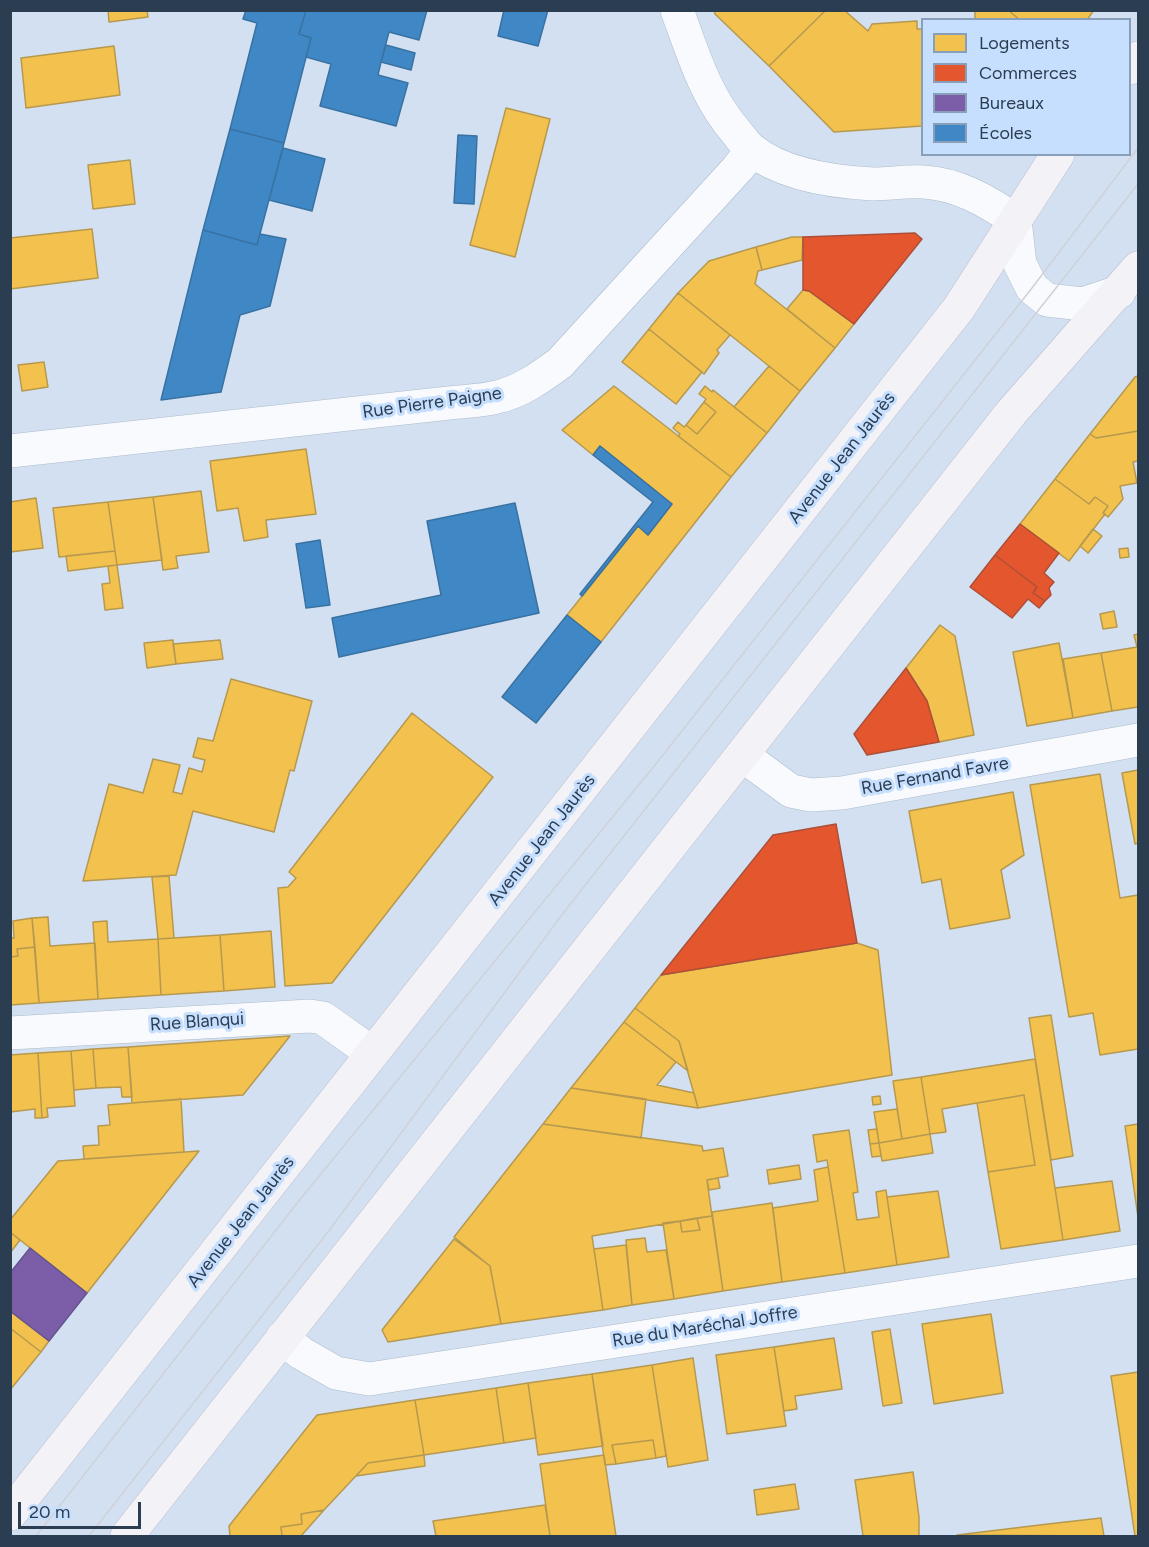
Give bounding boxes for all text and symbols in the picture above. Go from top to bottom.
legend [921,18,1131,156]
text: Logements [979,32,1070,54]
text: Commerces [979,62,1077,84]
text: Bureaux [979,92,1044,114]
text: Écoles [979,122,1032,144]
street label: Rue Pierre Paigne [361,383,503,423]
street label: Avenue Jean Jaurès [784,388,900,528]
street label: Rue Fernand Favre [860,752,1010,800]
street label: Avenue Jean Jaurès [484,770,600,910]
street label: Rue Blanqui [149,1008,245,1036]
street label: Avenue Jean Jaurès [183,1152,299,1292]
street label: Rue du Maréchal Joffre [611,1302,799,1352]
scale bar [21,1490,144,1528]
text: 20 m [29,1501,70,1523]

